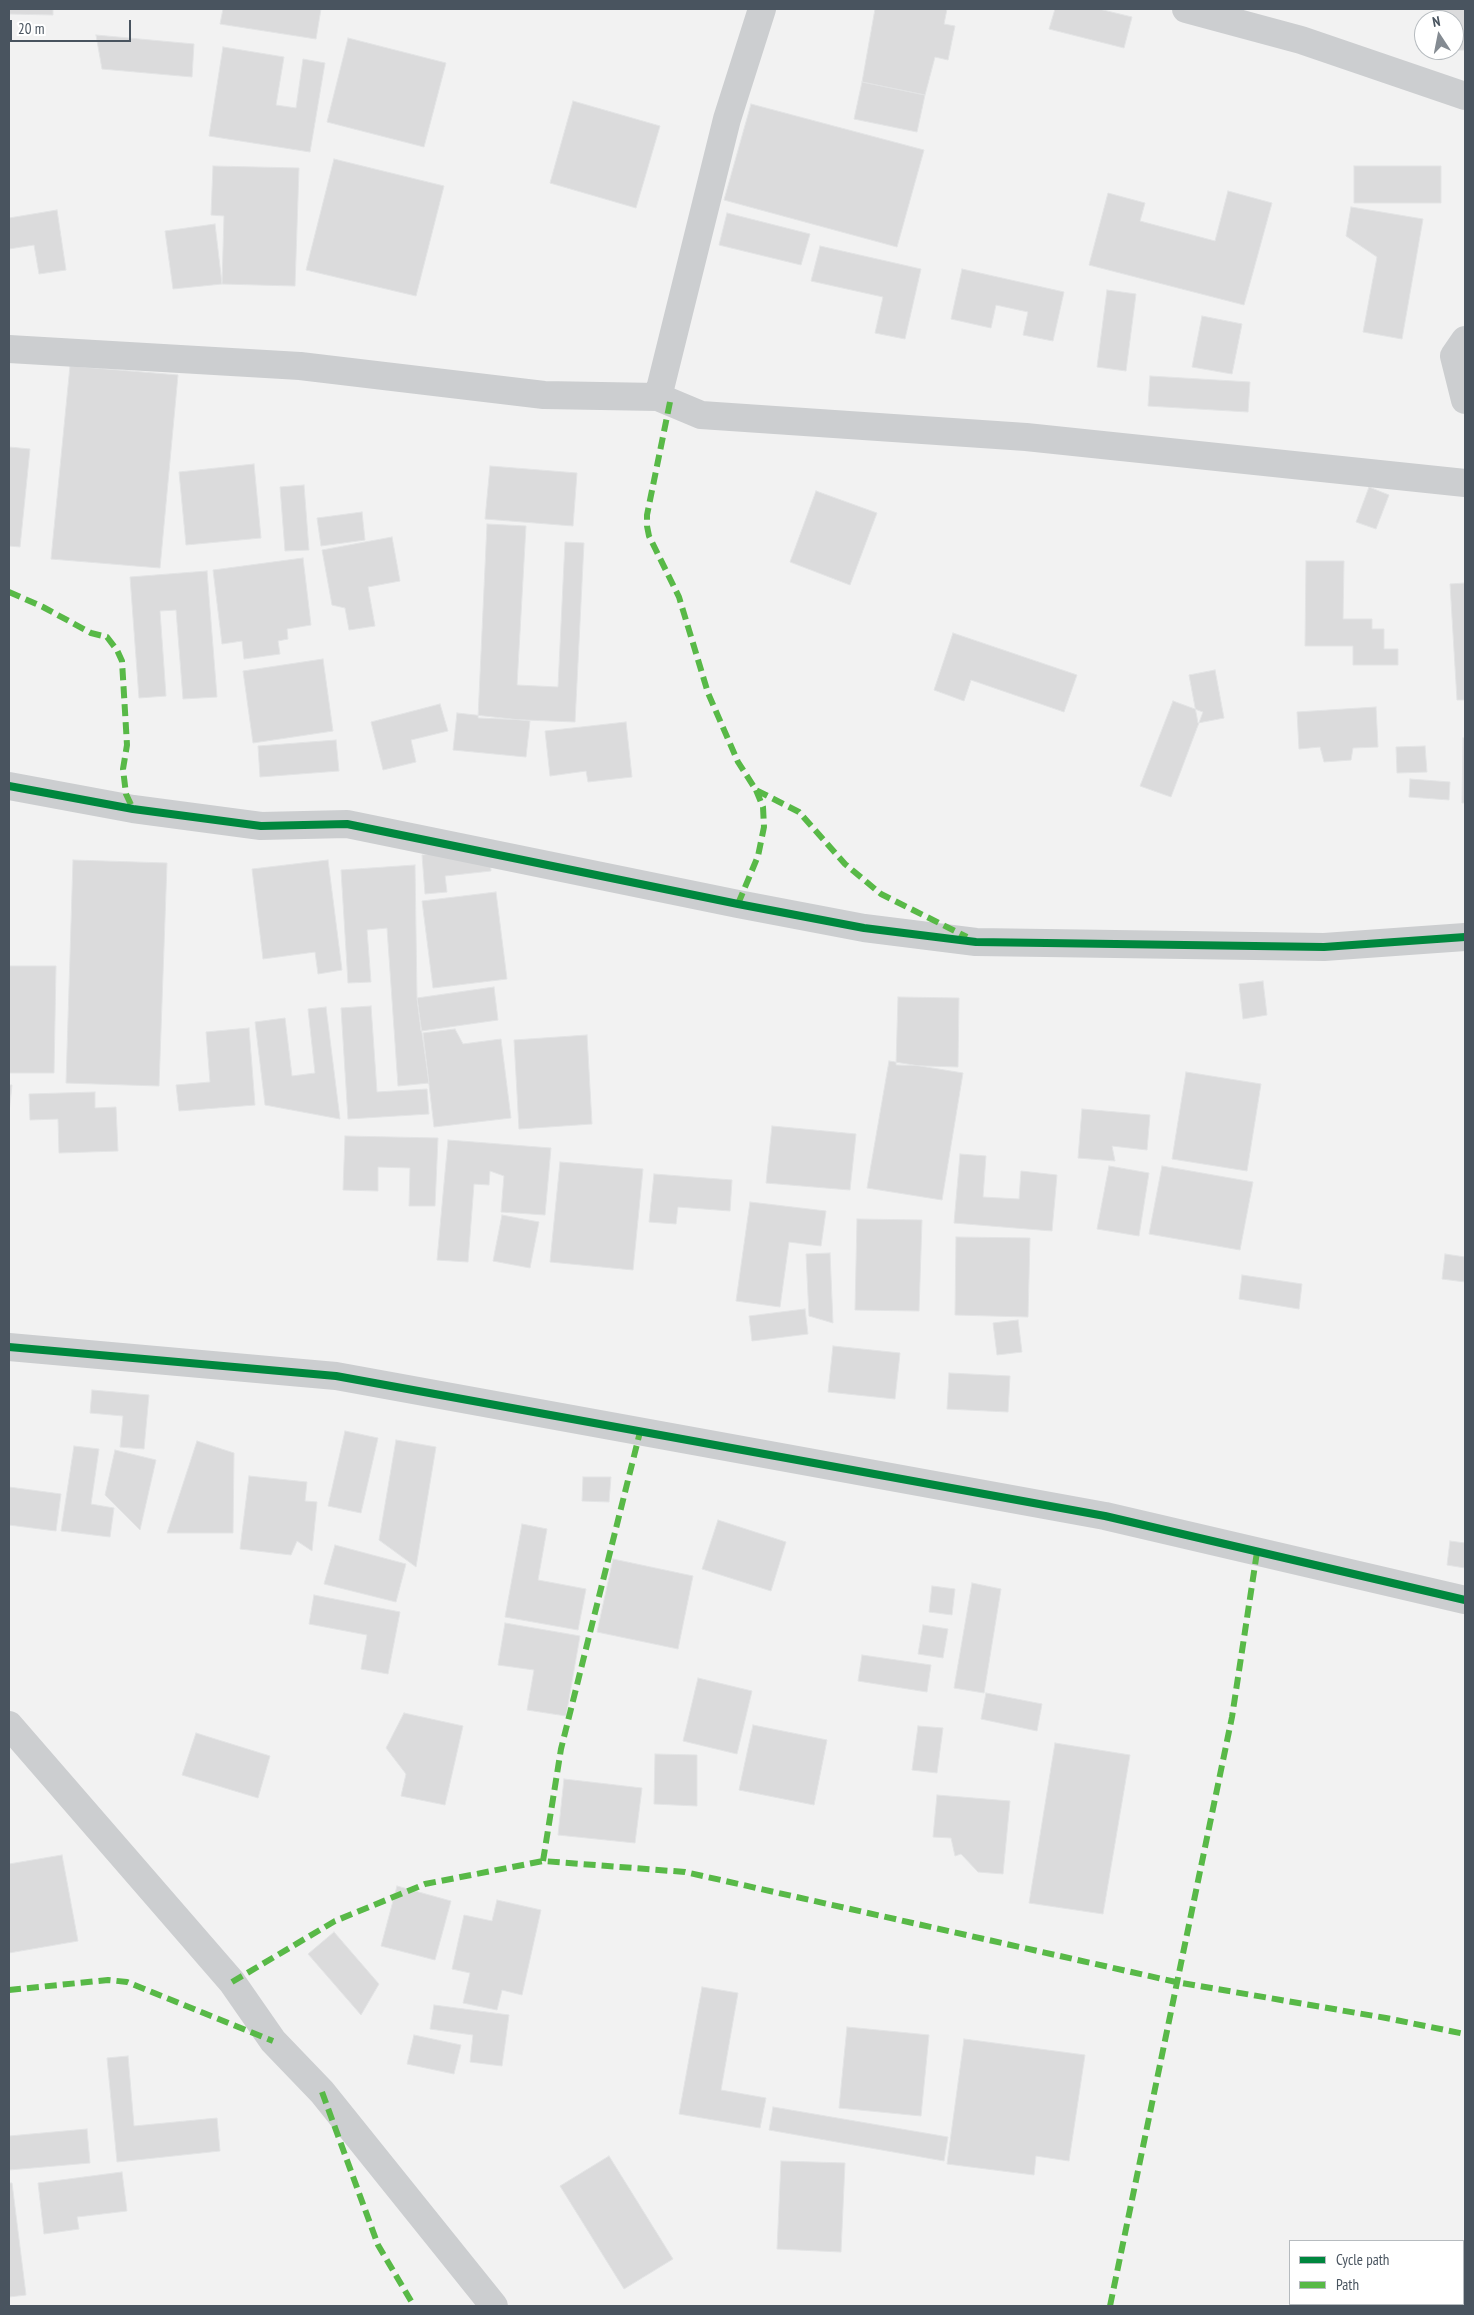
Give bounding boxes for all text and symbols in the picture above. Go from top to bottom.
scale bar [12,10,134,42]
north arrow [1414,10,1464,60]
text: N [1431,12,1442,31]
text: 20 m [18,19,44,38]
legend [1289,2240,1464,2305]
text: Cycle path [1336,2250,1389,2269]
text: Path [1336,2275,1359,2294]

